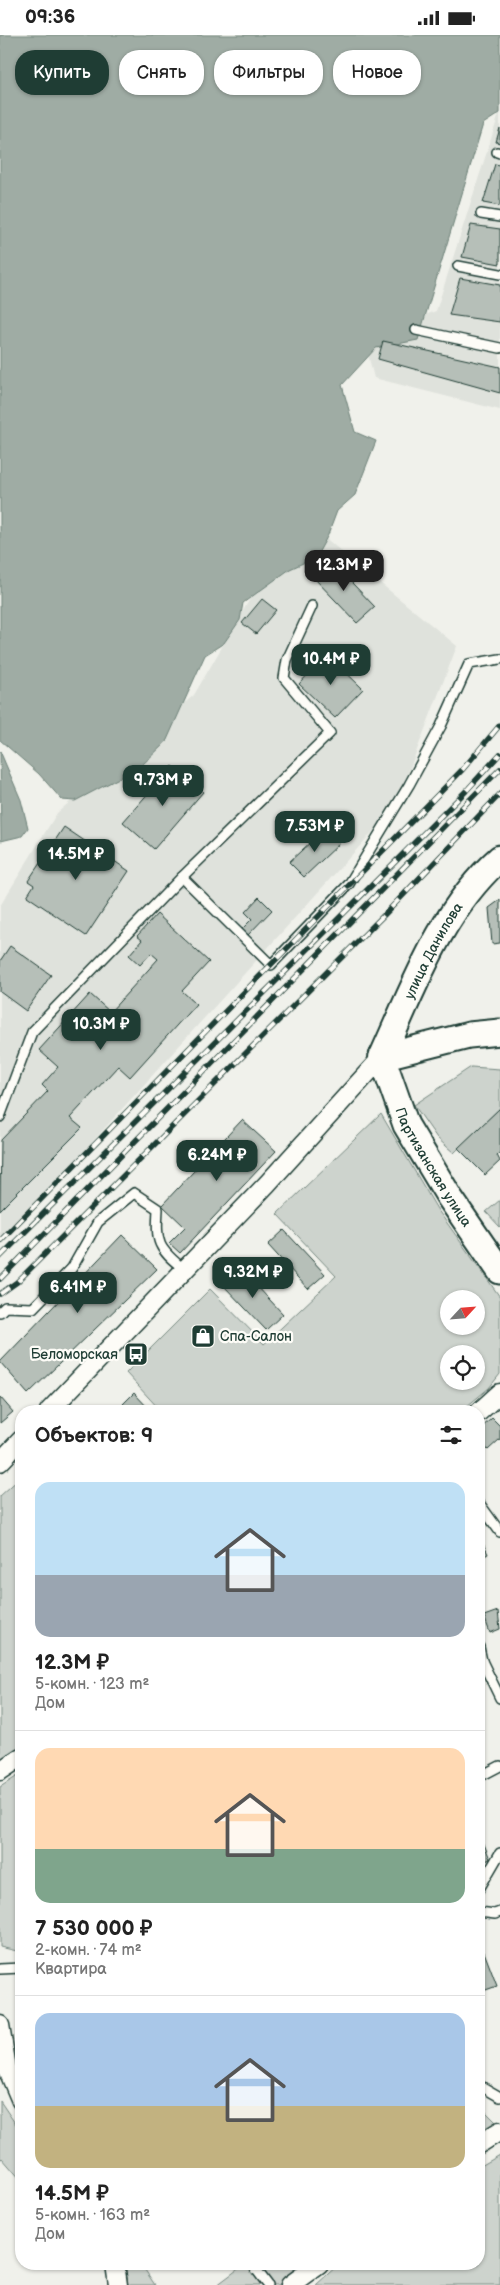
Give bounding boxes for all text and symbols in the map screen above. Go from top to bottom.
text: 09:36 [25,6,75,29]
chip: Купить [15,50,109,95]
chip: Снять [119,50,204,95]
chip: Фильтры [214,50,323,95]
chip: Новое [333,50,421,95]
pin: 12.3M ₽ [298,549,390,592]
text: 12.3M ₽ [316,556,372,575]
pin: 10.4M ₽ [285,643,377,686]
text: 10.4M ₽ [302,650,360,669]
pin: 9.73M ₽ [117,765,209,807]
text: 9.73M ₽ [134,771,192,790]
pin: 7.53M ₽ [269,811,361,853]
text: 7.53M ₽ [286,817,344,836]
pin: 14.5M ₽ [30,839,122,881]
text: 14.5M ₽ [48,845,104,864]
street label: улица Данилова [400,899,467,1002]
pin: 10.3M ₽ [55,1009,147,1051]
text: 10.3M ₽ [73,1015,130,1034]
street label: Партизанская улица [392,1105,476,1230]
pin: 6.24M ₽ [171,1139,263,1182]
text: 6.24M ₽ [187,1146,247,1165]
pin: 9.32M ₽ [207,1257,299,1299]
text: 9.32M ₽ [223,1263,283,1282]
pin: 6.41M ₽ [32,1271,124,1314]
text: 6.41M ₽ [50,1278,106,1297]
north arrow [440,1290,485,1335]
map controls [440,1290,485,1390]
shop icon: Спа-Салон [190,1323,216,1349]
place label: Спа-Салон [220,1328,292,1345]
bus stop icon: Беломорская [123,1341,149,1367]
button: locate [440,1345,485,1390]
place label: Беломорская [31,1346,118,1363]
icon: filters [437,1421,465,1449]
text: Объектов: 9 [35,1423,153,1448]
icon: home [205,1515,295,1605]
text: 12.3M ₽ [35,1650,109,1675]
text: 5-комн. · 123 m² [35,1675,149,1694]
text: Дом [35,1694,65,1713]
icon: home [205,1780,295,1870]
text: 7 530 000 ₽ [35,1916,153,1941]
text: 2-комн. · 74 m² [35,1941,142,1960]
text: Квартира [35,1960,107,1979]
icon: home [205,2045,295,2135]
text: 14.5M ₽ [35,2181,109,2206]
text: 5-комн. · 163 m² [35,2206,150,2225]
text: Дом [35,2225,65,2244]

